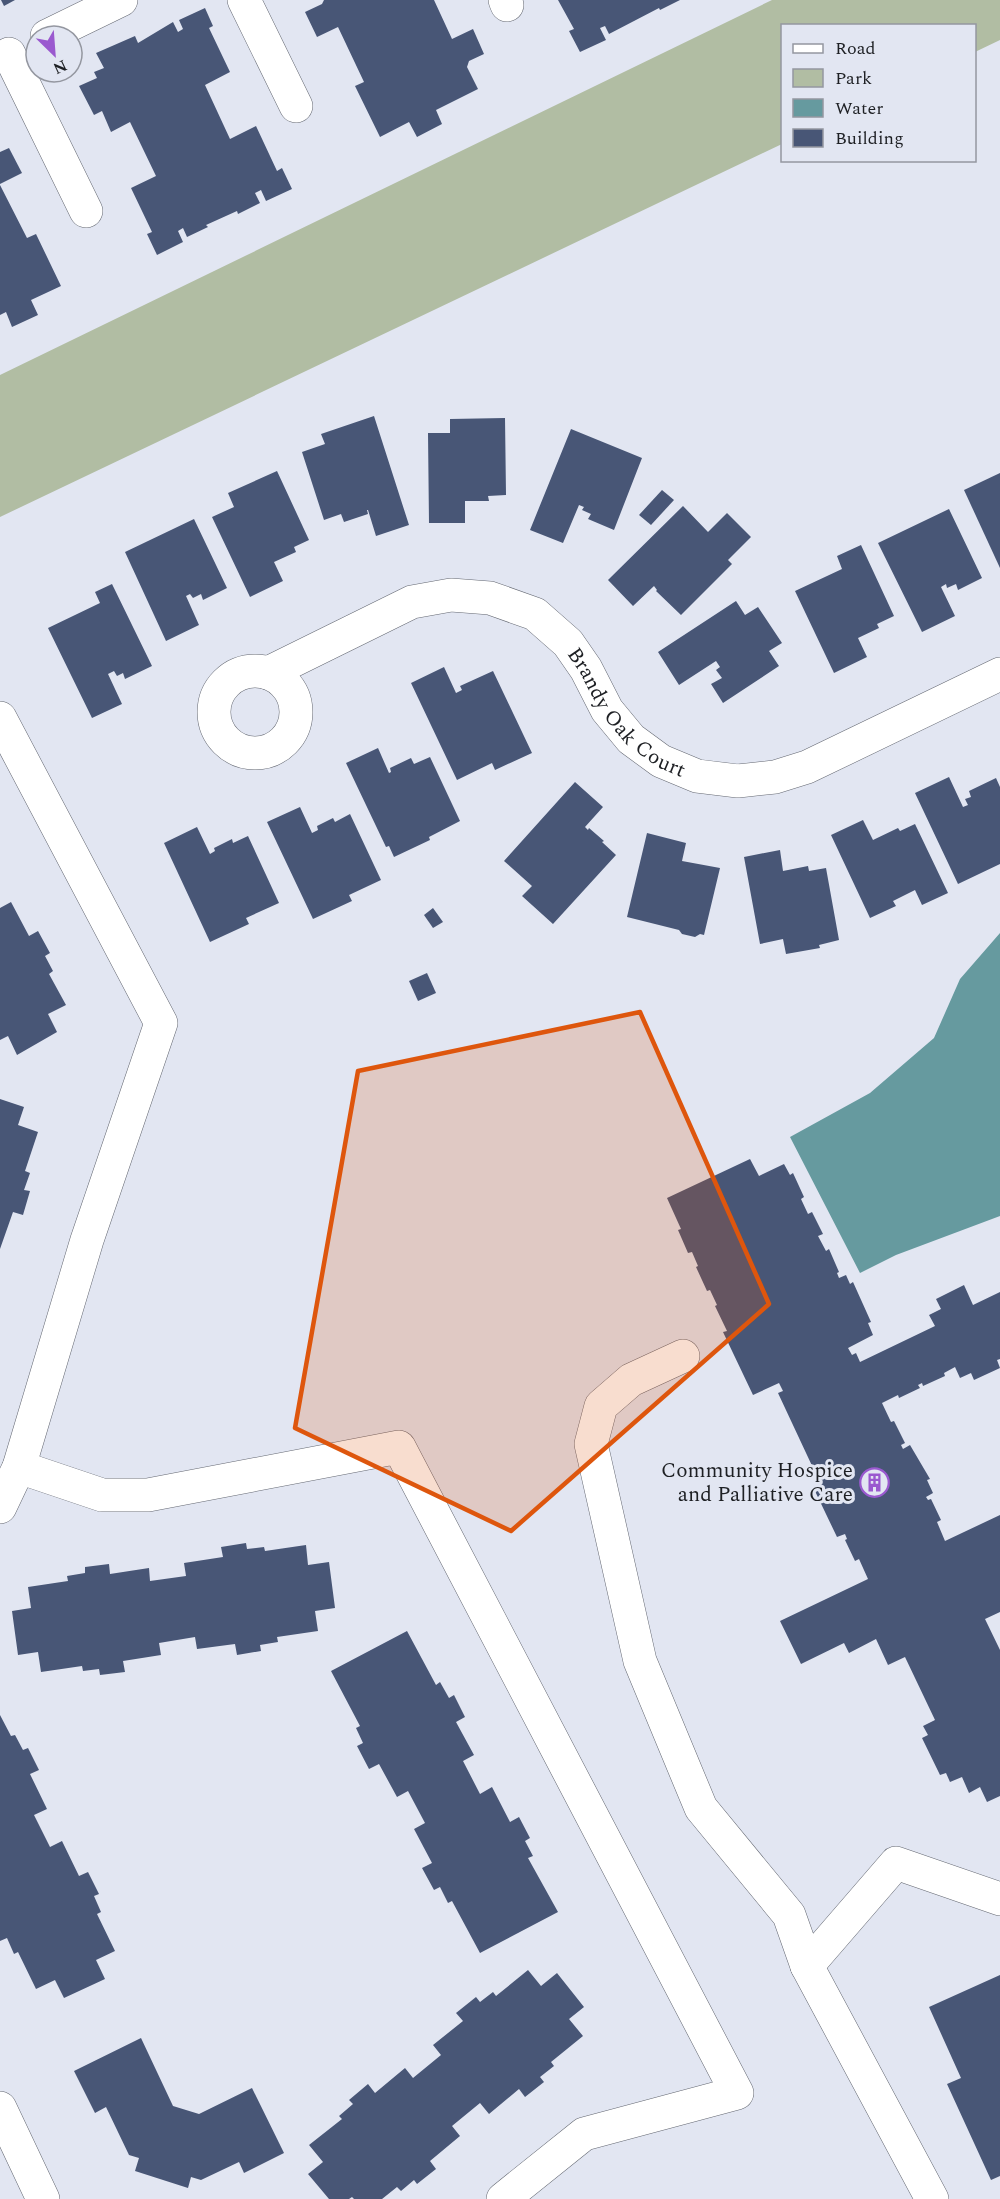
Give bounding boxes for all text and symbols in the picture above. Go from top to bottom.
north arrow [24,24,84,84]
legend [781,24,976,162]
text: Road [835,35,876,62]
text: N [49,53,71,80]
text: Park [835,65,872,92]
text: Water [835,95,883,122]
text: Building [835,125,904,152]
street label: Brandy Oak Court [559,641,690,787]
place label: Community Hospice and Palliative Care [661,1455,853,1511]
building icon: Community Hospice and Palliative Care [858,1466,890,1498]

